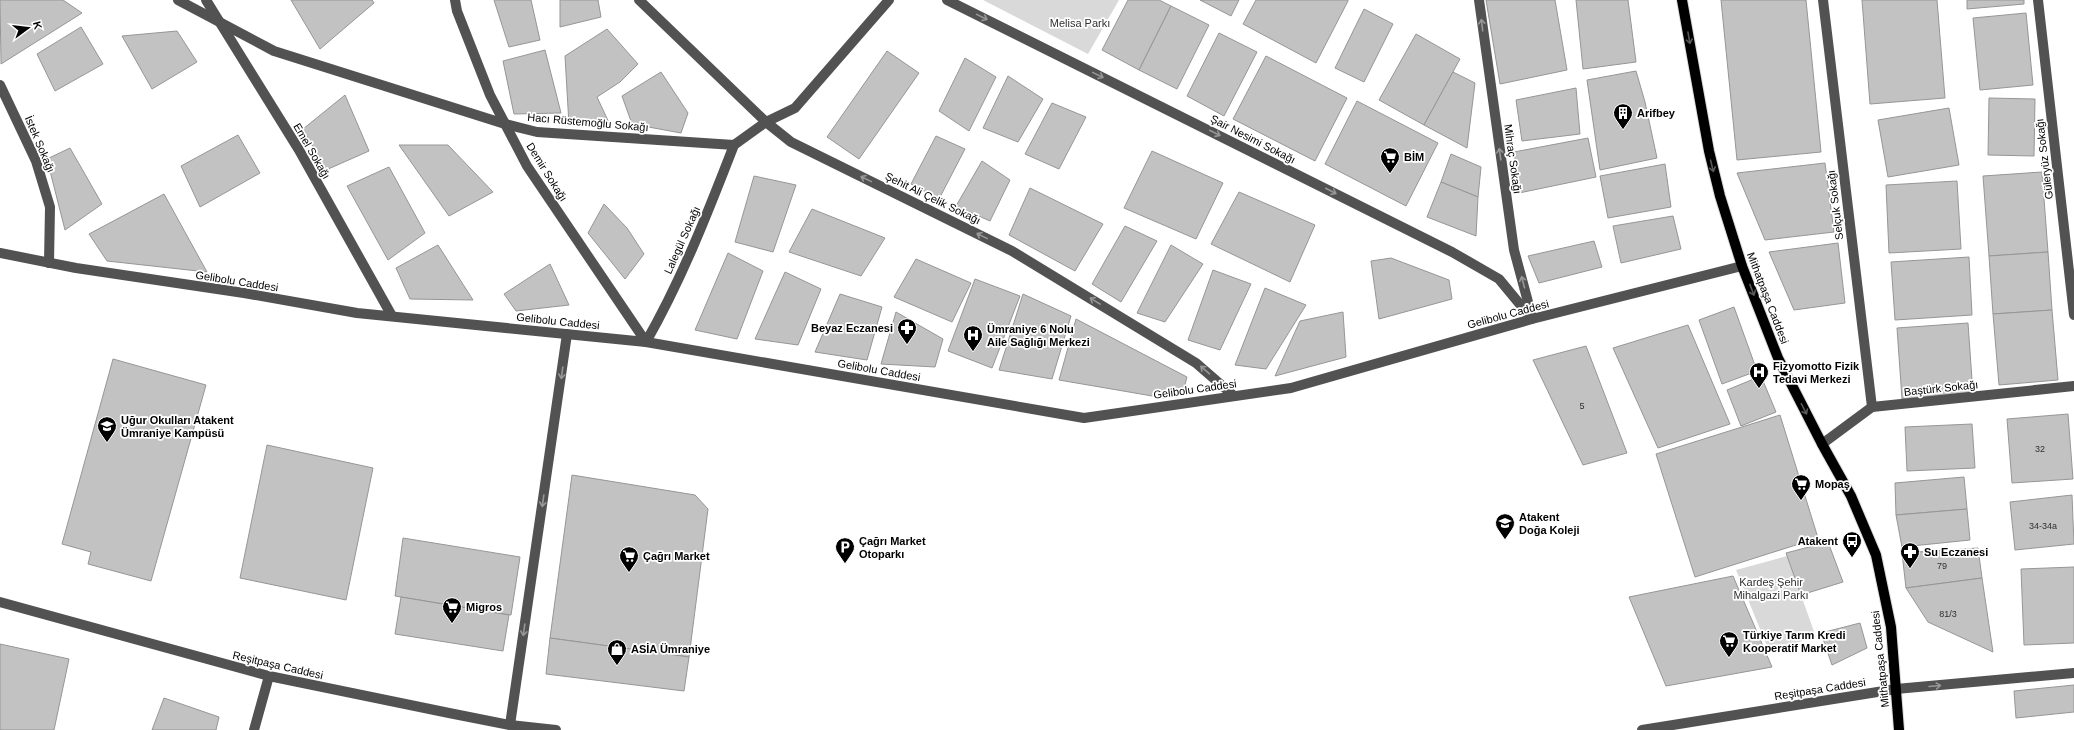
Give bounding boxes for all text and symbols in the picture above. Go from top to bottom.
north arrow [8,8,48,48]
one-way arrow [975,14,987,21]
park label: Melisa Parkı [1050,17,1110,29]
one-way arrow [1478,19,1486,32]
text: K [31,20,44,31]
one-way arrow [1685,32,1693,45]
one-way arrow [1092,72,1104,79]
building icon: Arifbey [1612,102,1634,130]
place label: Arifbey [1637,107,1676,119]
street label: Hacı Rüstemoğlu Sokağı [527,111,649,133]
street label: Şair Nesimi Sokağı [1209,112,1297,166]
street label: İstek Sokağı [23,114,57,174]
street label: Güleryüz Sokağı [2033,118,2055,200]
street label: Emel Sokağı [291,121,333,181]
street label: Mihraç Sokağı [1502,123,1524,195]
one-way arrow [1208,130,1220,137]
street label: Demir Sokağı [524,141,570,203]
supermarket icon: BİM [1379,146,1401,174]
one-way arrow [1496,148,1504,161]
place label: BİM [1404,151,1424,163]
one-way arrow [1709,159,1717,172]
street label: Selçuk Sokağı [1825,169,1845,241]
street label: Şehit Ali Çelik Sokağı [883,170,983,226]
one-way arrow [860,175,872,182]
one-way arrow [1324,188,1336,195]
street label: Lalegül Sokağı [662,204,702,276]
one-way arrow [976,232,988,239]
street label: Mithatpaşa Caddesi [1745,250,1791,346]
street label: Gelibolu Caddesi [195,269,279,293]
one-way arrow [1518,275,1526,288]
one-way arrow [1748,284,1756,296]
one-way arrow [1089,297,1101,305]
street label: Gelibolu Caddesi [1466,297,1550,331]
street label: Gelibolu Caddesi [516,311,600,331]
pharmacy icon: Beyaz Eczanesi [896,317,918,345]
place label: Beyaz Eczanesi [811,322,893,334]
place label: Ümraniye 6 Nolu Aile Sağlığı Merkezi [987,323,1090,348]
hospital icon: Ümraniye 6 Nolu Aile Sağlığı Merkezi [962,324,984,352]
street label: Gelibolu Caddesi [837,357,921,383]
place label: Fizyomotto Fizik Tedavi Merkezi [1773,360,1860,385]
hospital icon: Fizyomotto Fizik Tedavi Merkezi [1748,361,1770,389]
one-way arrow [558,366,566,379]
one-way arrow [1199,366,1210,375]
street label: Gelibolu Caddesi [1153,377,1237,401]
street label: Baştürk Sokağı [1903,378,1979,398]
house number: 5 [1579,401,1585,411]
one-way arrow [1801,403,1808,415]
place label: Uğur Okulları Atakent Ümraniye Kampüsü [121,414,234,439]
school or university icon: Uğur Okulları Atakent Ümraniye Kampüsü [96,415,118,443]
house number: 32 [2035,444,2045,454]
supermarket icon: Mopaş [1790,473,1812,501]
place label: Mopaş [1815,478,1850,490]
one-way arrow [539,494,547,507]
place label: Atakent Doğa Koleji [1519,511,1580,536]
school or university icon: Atakent Doğa Koleji [1494,512,1516,540]
house number: 34-34a [2029,521,2057,531]
bus stop icon: Atakent [1841,530,1863,558]
place label: Çağrı Market Otoparkı [859,535,926,560]
place label: Atakent [1798,535,1838,547]
parking icon: Çağrı Market Otoparkı [834,536,856,564]
pharmacy icon: Su Eczanesi [1899,541,1921,569]
supermarket icon: Çağrı Market [618,545,640,573]
place label: Su Eczanesi [1924,546,1988,558]
place label: Çağrı Market [643,550,710,562]
house number: 79 [1937,561,1947,571]
park label: Kardeş Şehir Mihalgazi Parkı [1733,576,1809,601]
supermarket icon: Migros [441,596,463,624]
place label: Migros [466,601,502,613]
house number: 81/3 [1939,609,1957,619]
street label: Mithatpaşa Caddesi [1869,610,1891,708]
one-way arrow [520,623,528,636]
place label: Türkiye Tarım Kredi Kooperatif Market [1743,629,1846,654]
supermarket icon: Türkiye Tarım Kredi Kooperatif Market [1718,630,1740,658]
shop icon: ASİA Ümraniye [606,638,628,666]
place label: ASİA Ümraniye [631,643,710,655]
street label: Reşitpaşa Caddesi [232,649,324,681]
street label: Reşitpaşa Caddesi [1773,676,1867,702]
one-way arrow [1928,682,1941,689]

